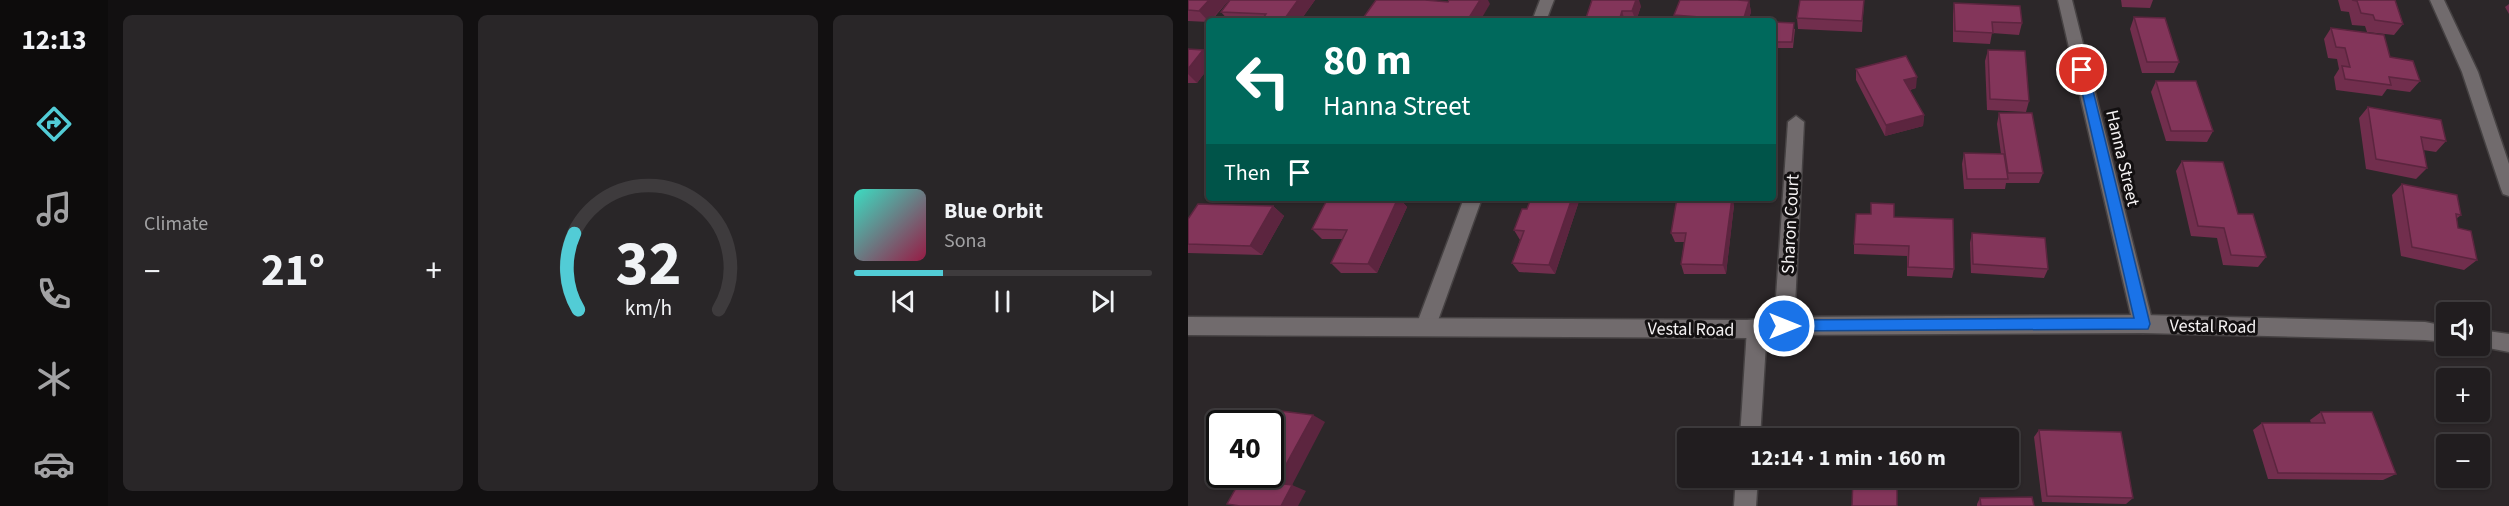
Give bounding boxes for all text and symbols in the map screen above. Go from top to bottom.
text: 12:13 [21,21,87,60]
text: 80 m [1323,31,1412,91]
icon: left [1224,42,1302,120]
pin [2056,44,2107,95]
icon: arrive [2065,53,2098,86]
text: Hanna Street [1323,87,1470,126]
icon: directions [33,103,75,145]
street label: Hanna Street [2099,107,2146,209]
icon: arrive [1283,156,1316,189]
text: Then [1224,157,1271,189]
street label: Sharon Court [1775,173,1806,275]
icon: music [33,188,75,230]
text: Blue Orbit [944,195,1043,227]
text: Climate [144,210,208,238]
text: 32 [615,220,681,309]
text: Sona [944,227,987,255]
text: 21° [261,239,325,303]
text: − [144,248,160,295]
text: + [426,248,442,295]
icon: phone [33,273,75,315]
icon: previous [887,285,920,318]
icon: pause [986,285,1019,318]
icon: next [1086,285,1119,318]
text: km/h [624,293,672,324]
position arrow [1752,294,1816,358]
map controls [2436,302,2490,488]
button: sound [2436,302,2490,356]
street label: Vestal Road [2169,313,2257,340]
street label: Vestal Road [1647,316,1735,343]
icon: climate [33,358,75,400]
button: + [2436,368,2490,422]
speed limit sign: 40 [1206,410,1284,488]
button: − [2436,434,2490,488]
text: 12:14 · 1 min · 160 m [1750,442,1946,474]
icon: car [33,443,75,485]

